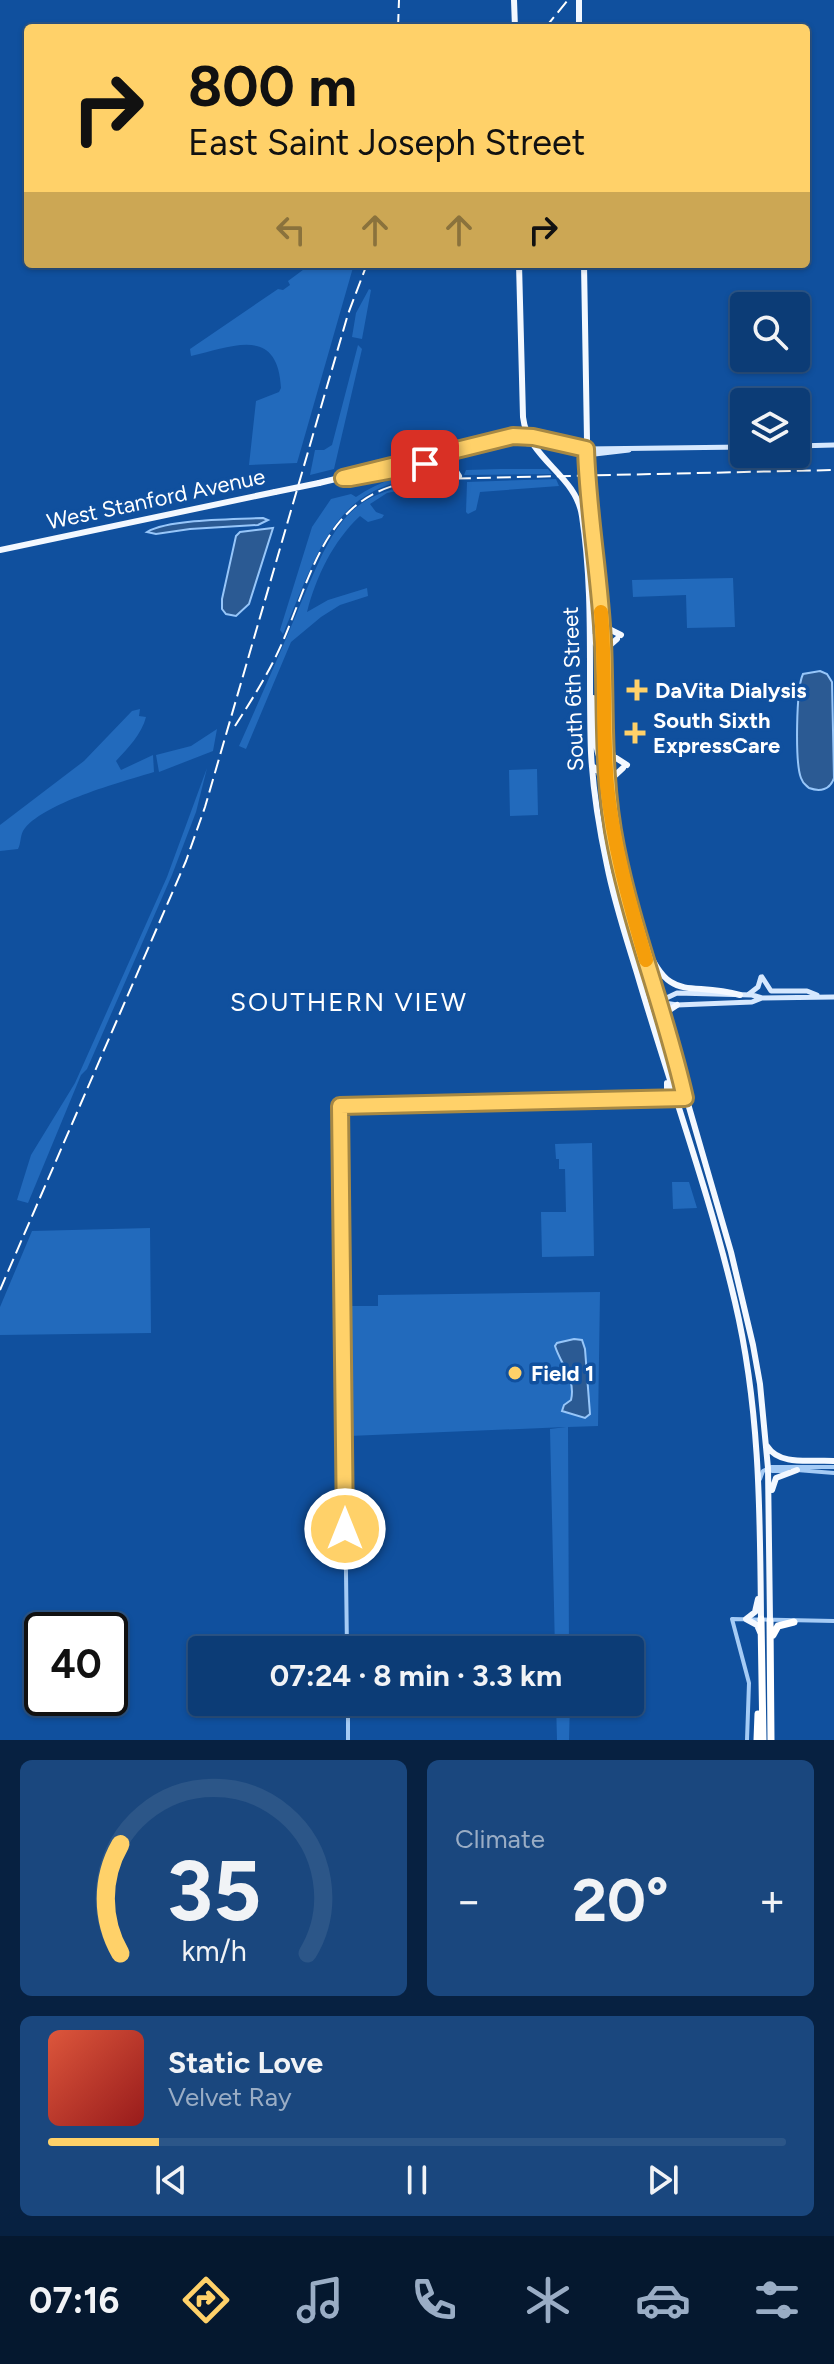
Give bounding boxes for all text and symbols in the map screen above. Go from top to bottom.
text: 800 m [188,53,357,120]
icon: right [56,56,160,160]
text: East Saint Joseph Street [188,121,585,164]
icon: left [269,208,313,252]
icon: ahead [353,208,397,252]
icon: ahead [437,208,481,252]
icon: right [521,208,565,252]
map controls [730,292,810,468]
button: search [730,292,810,372]
button: layers [730,388,810,468]
pin [391,430,459,498]
icon: arrive [403,442,447,486]
street label: West Stanford Avenue [44,463,268,535]
street label: South 6th Street [557,606,589,772]
place label: DaVita Dialysis [655,677,807,704]
marker: DaVita Dialysis [626,679,648,701]
place label: South Sixth ExpressCare [653,707,780,759]
marker: South Sixth ExpressCare [624,722,646,744]
district label: SOUTHERN VIEW [230,986,468,1018]
place label: Field 1 [531,1360,594,1387]
marker: Field 1 [506,1364,524,1382]
position arrow [303,1487,387,1571]
speed limit sign: 40 [24,1612,128,1716]
text: 07:24 · 8 min · 3.3 km [270,1657,562,1694]
text: Climate [455,1823,545,1855]
text: 35 [166,1841,261,1941]
text: 20° [572,1864,669,1936]
text: − [455,1874,482,1927]
text: + [759,1874,786,1927]
text: km/h [181,1934,246,1968]
text: Static Love [168,2044,323,2081]
text: Velvet Ray [168,2081,292,2113]
icon: previous [149,2158,193,2202]
icon: pause [395,2158,439,2202]
icon: next [641,2158,685,2202]
icon: directions [178,2272,234,2328]
icon: music [292,2272,348,2328]
icon: phone [406,2272,462,2328]
icon: climate [520,2272,576,2328]
icon: car [635,2272,691,2328]
icon: filters [749,2272,805,2328]
text: 07:16 [29,2279,119,2322]

